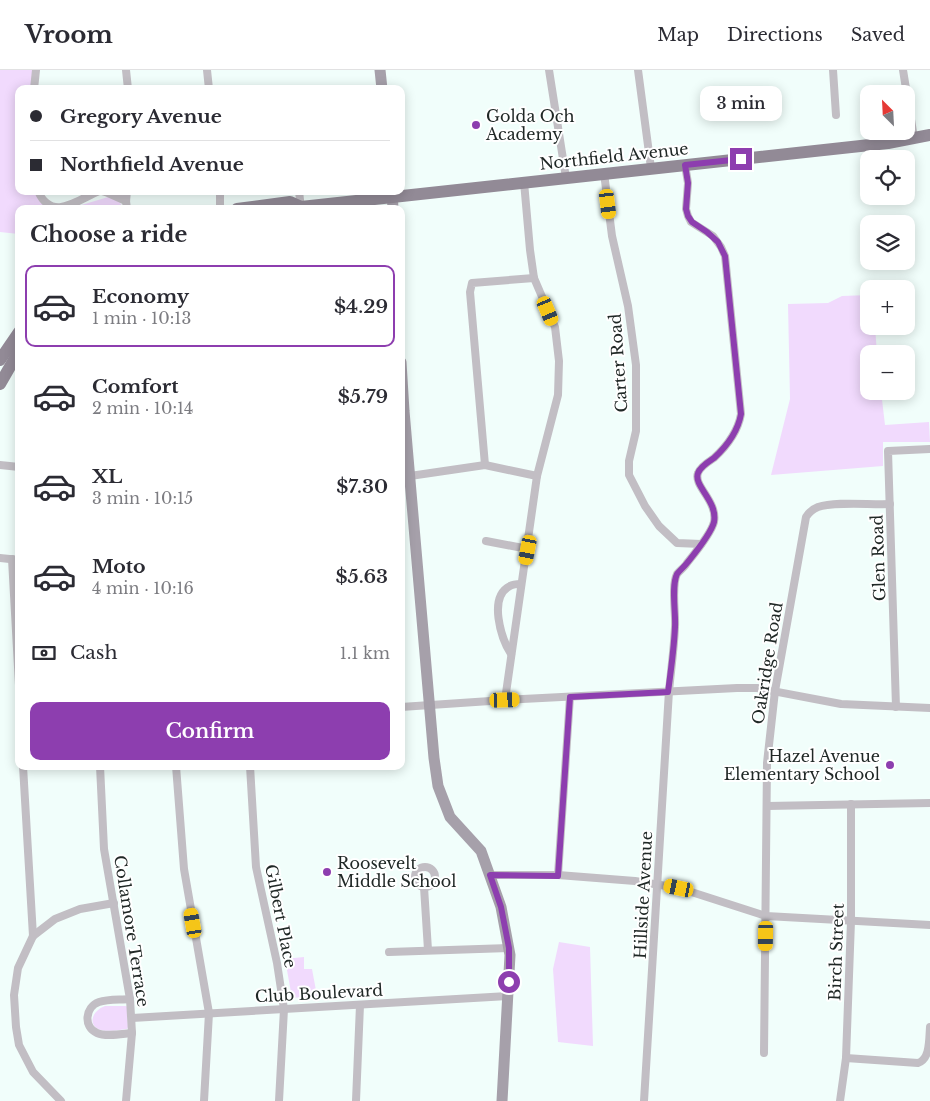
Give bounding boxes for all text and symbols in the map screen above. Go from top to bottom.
text: Vroom [25,20,113,49]
text: Map [657,24,699,46]
text: Directions [727,24,823,46]
text: Saved [851,24,905,46]
north arrow [860,85,915,140]
map controls [860,85,915,400]
callout: 3 min [700,87,782,122]
text: 3 min [716,93,766,113]
text: Gregory Avenue [60,105,222,128]
place label: Golda Och Academy [485,106,574,144]
marker: Golda Och Academy [470,119,482,131]
street label: Northfield Avenue [539,138,689,174]
route end [730,148,752,170]
button: locate [860,150,915,205]
text: Northfield Avenue [60,153,244,176]
car [598,188,617,220]
button: layers [860,215,915,270]
text: Choose a ride [30,221,187,248]
button: + [860,280,915,335]
icon: car [32,284,77,329]
text: Economy [92,285,189,308]
car [535,294,560,328]
text: $4.29 [334,295,388,318]
text: 1 min · 10:13 [92,308,191,328]
street label: Carter Road [605,313,631,413]
button: − [860,345,915,400]
icon: car [32,374,77,419]
text: Comfort [92,375,179,398]
text: $5.79 [338,385,388,408]
text: 2 min · 10:14 [92,398,193,418]
icon: car [32,464,77,509]
text: XL [92,465,122,488]
text: $7.30 [336,475,388,498]
text: 3 min · 10:15 [92,488,193,508]
street label: Glen Road [866,514,890,602]
car [517,534,538,566]
icon: car [32,554,77,599]
text: Moto [92,555,146,578]
text: $5.63 [336,565,388,588]
text: 4 min · 10:16 [92,578,194,598]
street label: Oakridge Road [747,600,787,726]
icon: cash [30,639,58,667]
text: Cash [70,641,117,664]
text: 1.1 km [340,643,390,663]
car [489,692,520,708]
button: Confirm [30,702,390,760]
place label: Hazel Avenue Elementary School [724,746,880,784]
marker: Hazel Avenue Elementary School [884,759,896,771]
street label: Hillside Avenue [630,830,656,960]
place label: Roosevelt Middle School [337,853,457,891]
street label: Collamore Terrace [110,854,154,1008]
street label: Gilbert Place [261,862,301,970]
marker: Roosevelt Middle School [321,866,333,878]
car [662,878,695,898]
street label: Birch Street [824,903,848,1001]
car [183,907,202,939]
car [758,921,773,951]
route start [498,971,520,993]
street label: Club Boulevard [254,980,384,1006]

